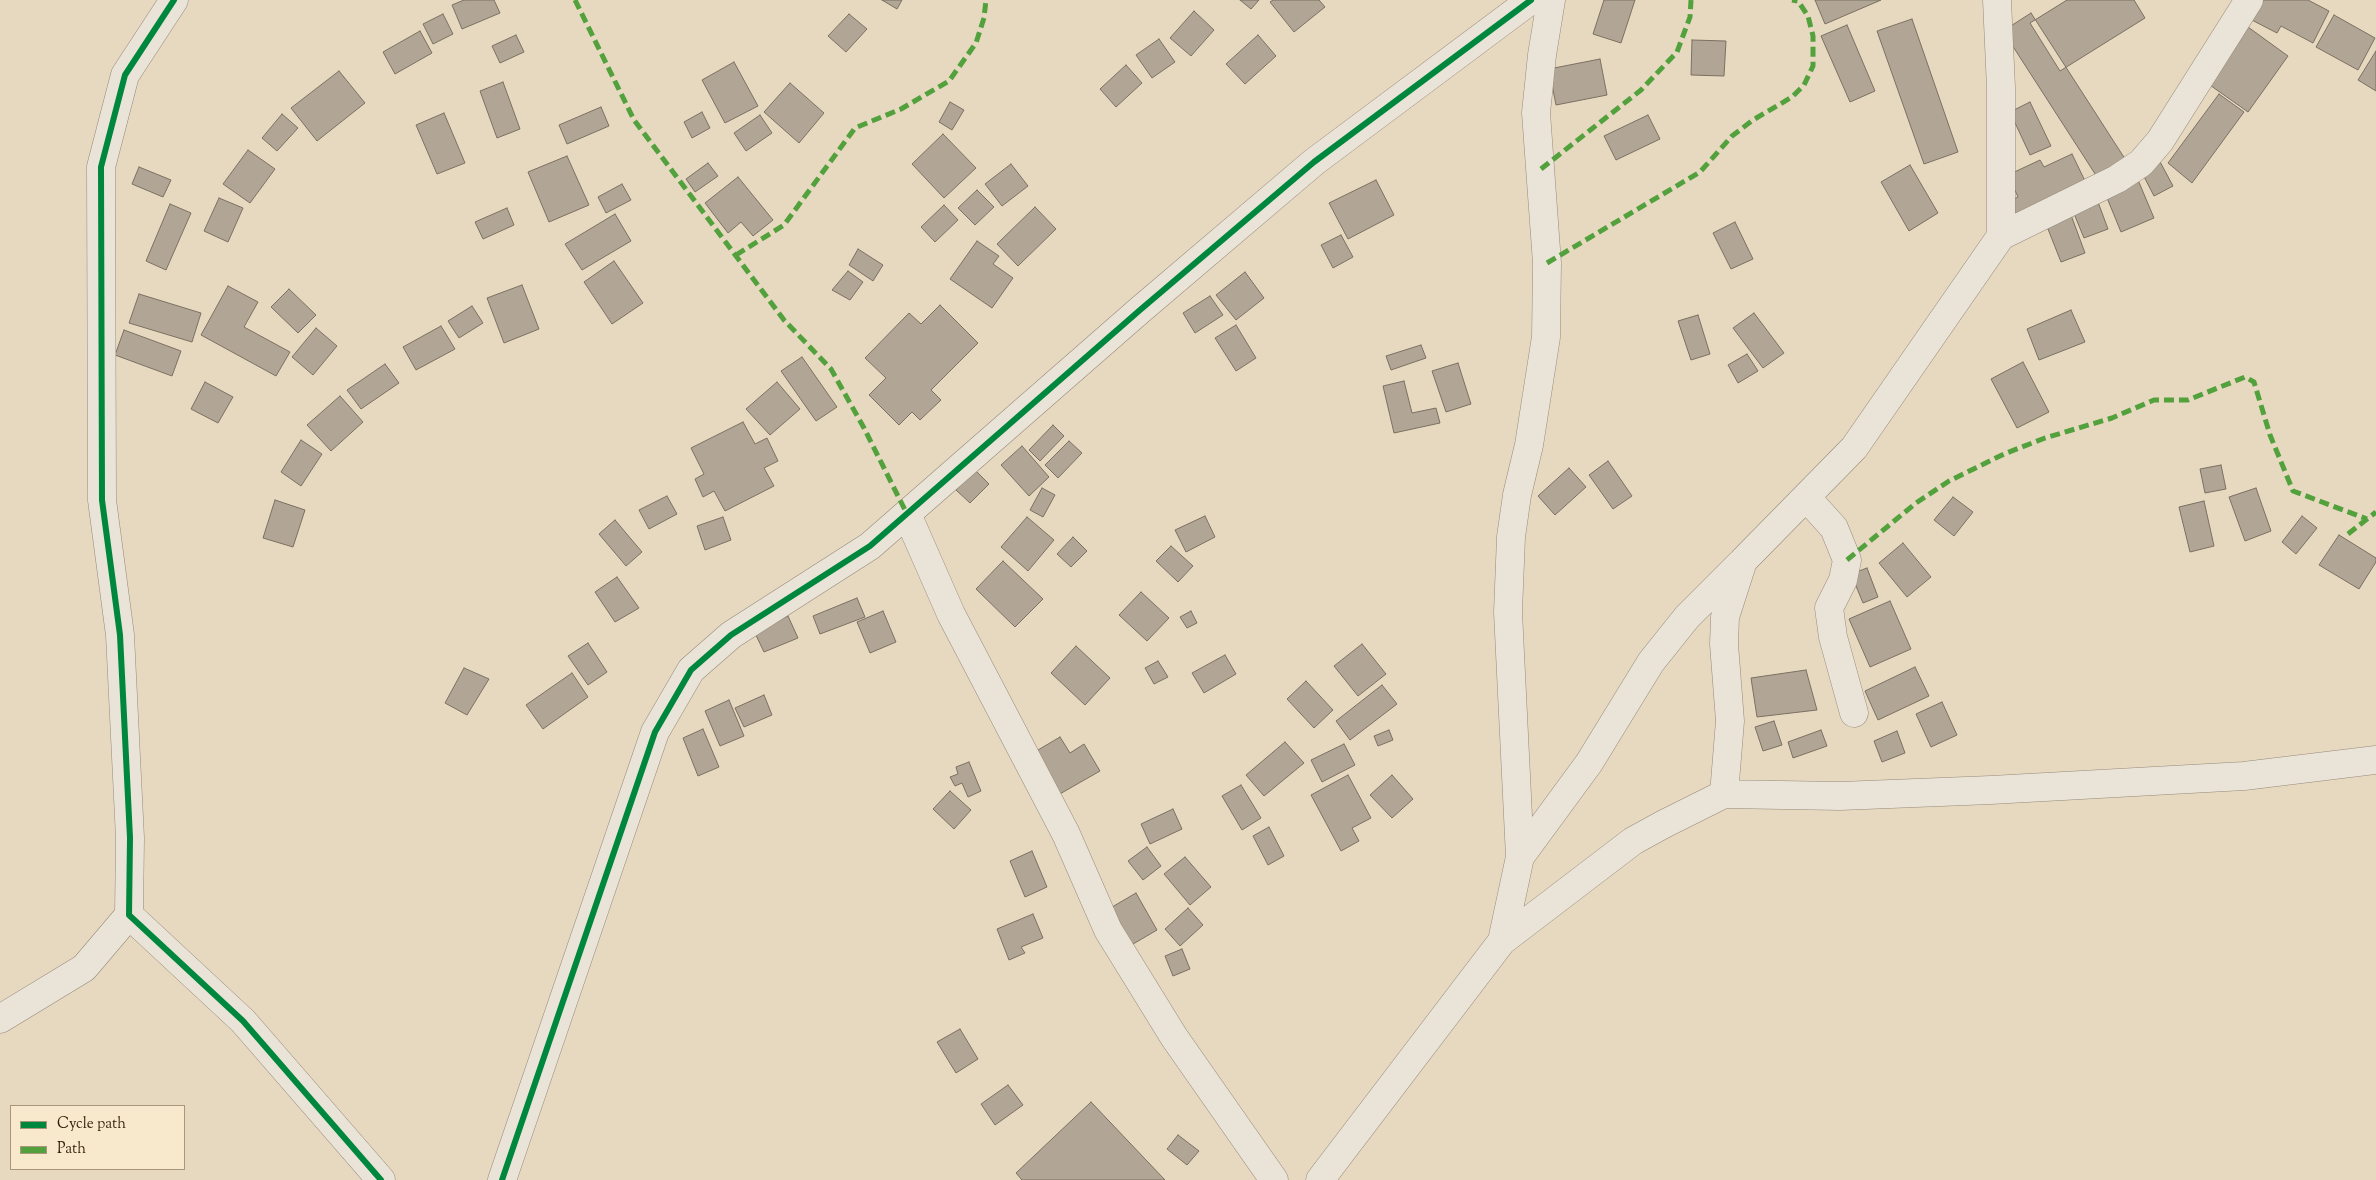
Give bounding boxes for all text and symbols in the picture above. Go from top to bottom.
legend [10,1105,185,1170]
text: Cycle path [57,1114,126,1135]
text: Path [57,1139,86,1160]

